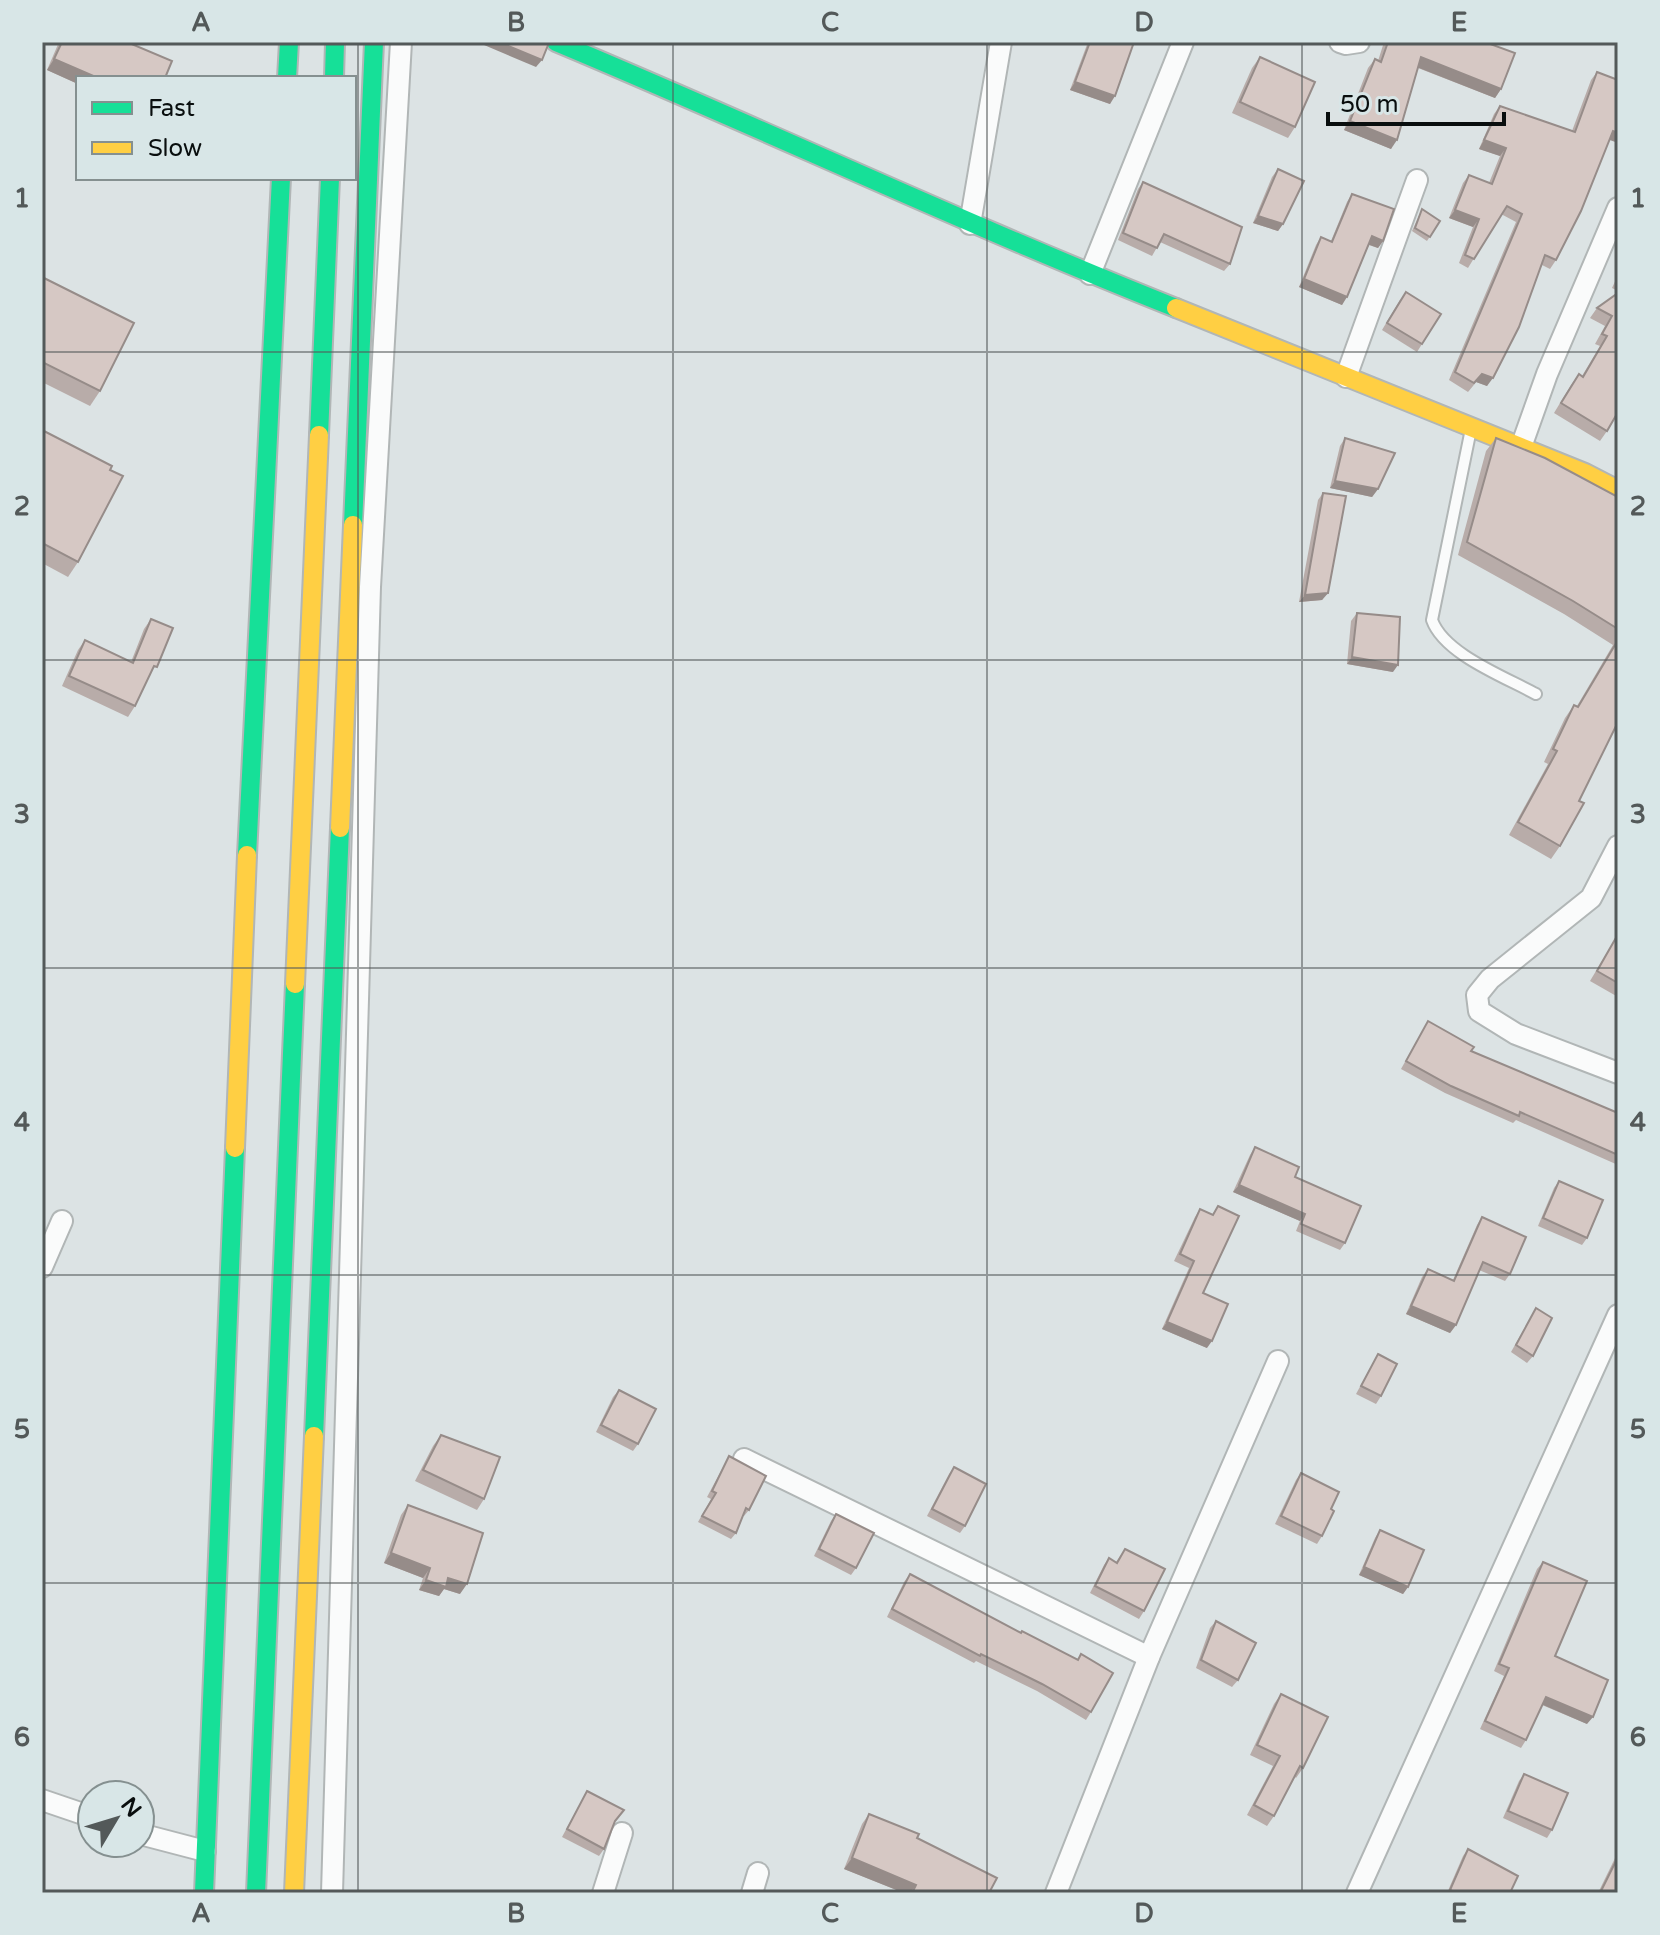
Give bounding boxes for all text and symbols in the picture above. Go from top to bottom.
text: A [191,7,211,38]
text: B [507,7,525,38]
text: C [821,7,839,38]
text: D [1134,7,1154,38]
text: E [1451,7,1467,38]
legend [76,76,356,180]
scale bar [1328,76,1504,126]
text: 50 m [1340,90,1398,119]
text: Fast [148,94,195,123]
text: Slow [148,134,202,163]
text: 1 [14,183,30,214]
text: 1 [1630,183,1646,214]
text: 2 [14,491,30,522]
text: 2 [1630,491,1646,522]
text: 3 [14,799,30,830]
text: 3 [1630,799,1646,830]
text: 4 [14,1107,30,1138]
text: 4 [1630,1107,1646,1138]
text: 5 [14,1414,30,1445]
text: 5 [1630,1414,1646,1445]
text: 6 [14,1722,30,1753]
text: 6 [1630,1722,1646,1753]
north arrow [76,1779,156,1859]
text: N [115,1792,147,1822]
text: A [191,1898,211,1929]
text: B [507,1898,525,1929]
text: C [821,1898,839,1929]
text: D [1134,1898,1154,1929]
text: E [1451,1898,1467,1929]

